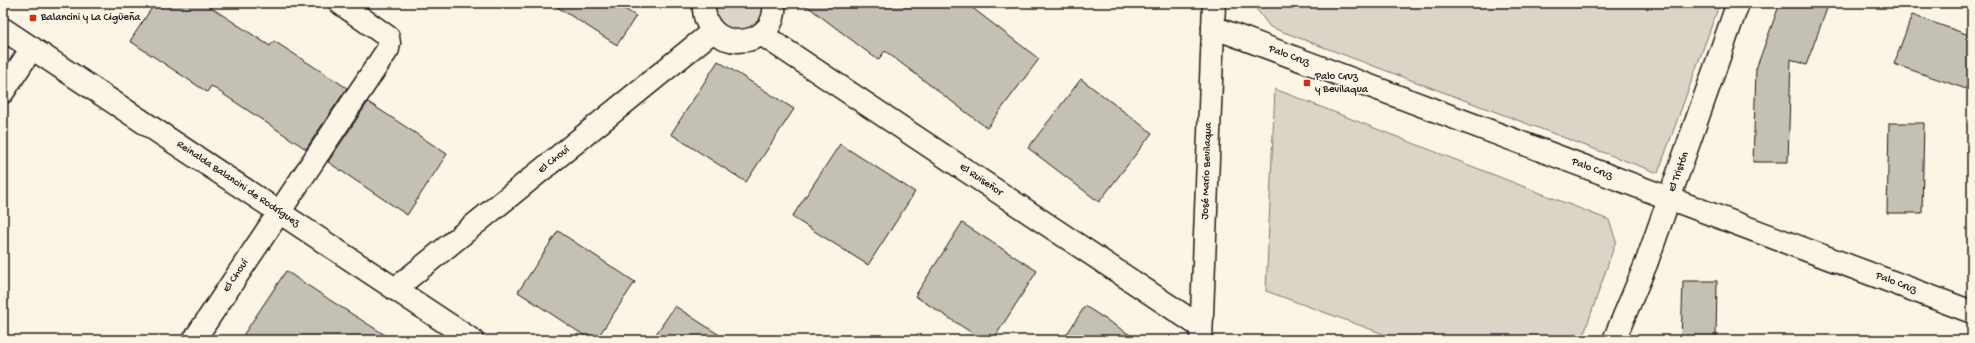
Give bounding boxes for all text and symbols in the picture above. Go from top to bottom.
place label: Balancini y La Cigüeña [40,12,141,24]
marker: Balancini y La Cigüeña [28,13,38,23]
street label: Palo Cruz [1266,43,1312,69]
place label: Palo Cruz y Bevilaqua [1314,71,1369,96]
marker: Palo Cruz y Bevilaqua [1302,78,1312,88]
street label: José Mario Bevilaqua [1199,121,1215,220]
street label: Reinalda Balancini de Rodríguez [174,138,303,230]
street label: El Chouí [536,143,573,176]
street label: El Tristón [1666,150,1692,194]
street label: Palo Cruz [1569,155,1615,183]
street label: El Ruiseñor [957,161,1006,200]
street label: El Chouí [221,257,251,295]
street label: Palo Cruz [1873,269,1919,297]

